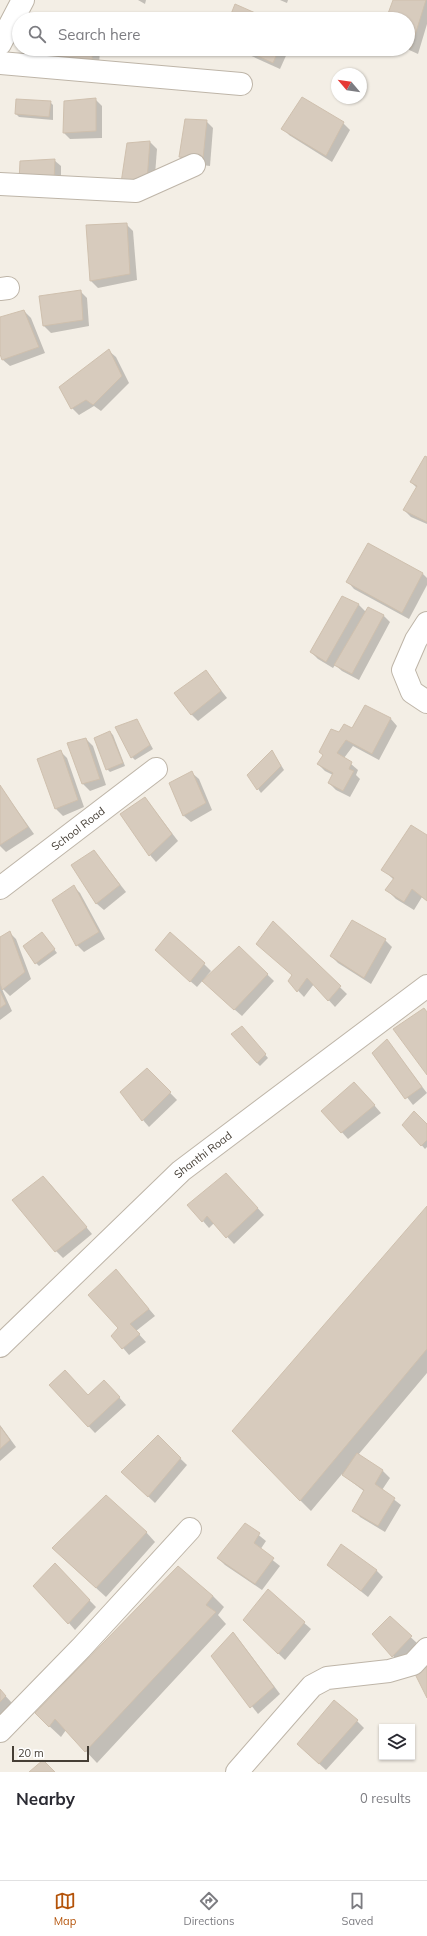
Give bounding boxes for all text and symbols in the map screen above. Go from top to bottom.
search box [12,12,415,56]
icon: search [26,23,48,45]
text: Search here [58,25,140,44]
north arrow [331,68,367,104]
street label: School Road [48,804,108,853]
street label: Shanthi Road [171,1128,235,1181]
map controls [379,1724,415,1760]
button: layers [379,1724,415,1760]
scale bar [12,1744,89,1763]
text: 20 m [18,1746,44,1760]
text: Nearby [16,1788,75,1809]
text: 0 results [360,1790,411,1806]
tab: Map [54,1890,76,1928]
tab: Directions [184,1890,234,1928]
tab: Saved [342,1890,373,1928]

